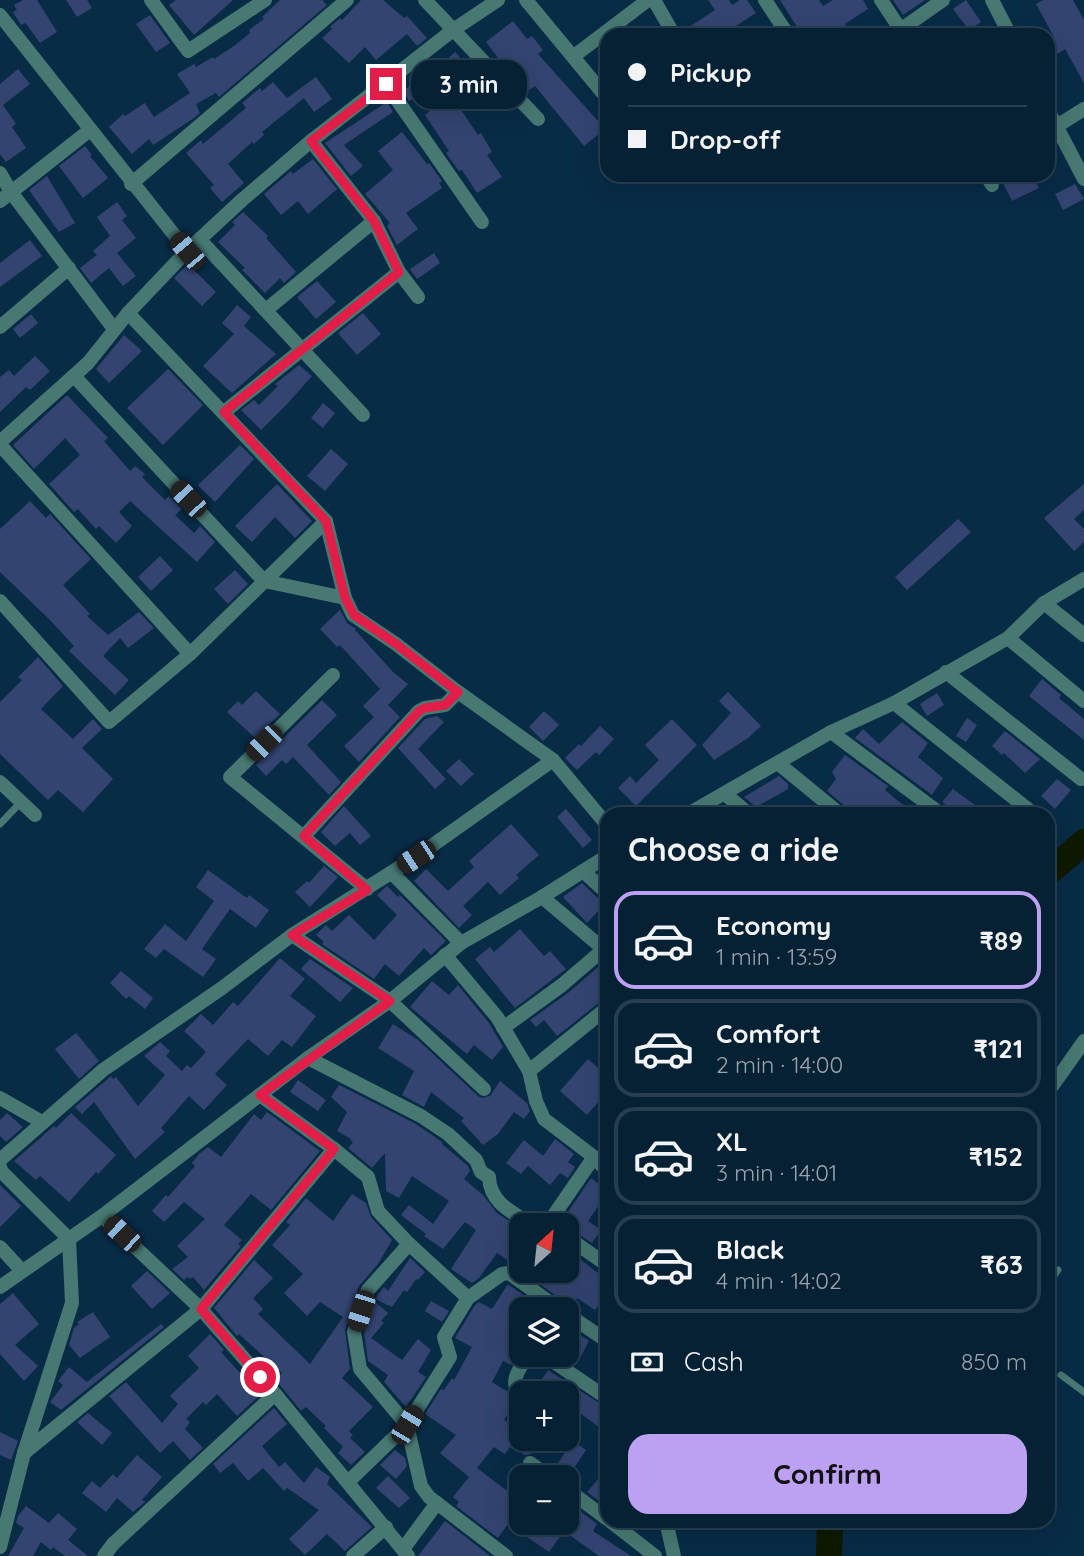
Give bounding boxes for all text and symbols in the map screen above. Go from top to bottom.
text: Pickup [670,56,752,89]
callout: 3 min [410,60,526,108]
route end [370,68,402,100]
text: 3 min [439,70,499,99]
text: Drop-off [670,123,781,156]
car [166,228,209,274]
car [166,476,211,522]
car [242,721,287,765]
text: Choose a ride [628,829,840,869]
car [393,837,440,877]
icon: car [632,909,695,972]
text: Economy [716,909,831,942]
text: ₹89 [980,924,1023,957]
text: 1 min · 13:59 [716,942,837,971]
icon: car [632,1017,695,1080]
text: Comfort [716,1017,821,1050]
text: ₹121 [974,1032,1023,1065]
text: 2 min · 14:00 [716,1050,843,1079]
icon: car [632,1125,695,1188]
text: XL [716,1125,748,1158]
text: ₹152 [969,1140,1023,1173]
text: 3 min · 14:01 [716,1158,837,1187]
car [100,1212,145,1256]
north arrow [509,1213,579,1283]
map controls [509,1213,579,1535]
icon: car [632,1233,695,1296]
text: Black [716,1233,785,1266]
text: ₹63 [980,1248,1023,1281]
text: 4 min · 14:02 [716,1266,842,1295]
car [345,1288,378,1334]
button: layers [509,1297,579,1367]
icon: cash [628,1343,666,1381]
text: Cash [684,1345,744,1378]
text: 850 m [961,1347,1027,1376]
route start [244,1361,276,1393]
button: + [509,1381,579,1451]
car [388,1402,427,1448]
button: Confirm [628,1434,1027,1514]
button: − [509,1465,579,1535]

